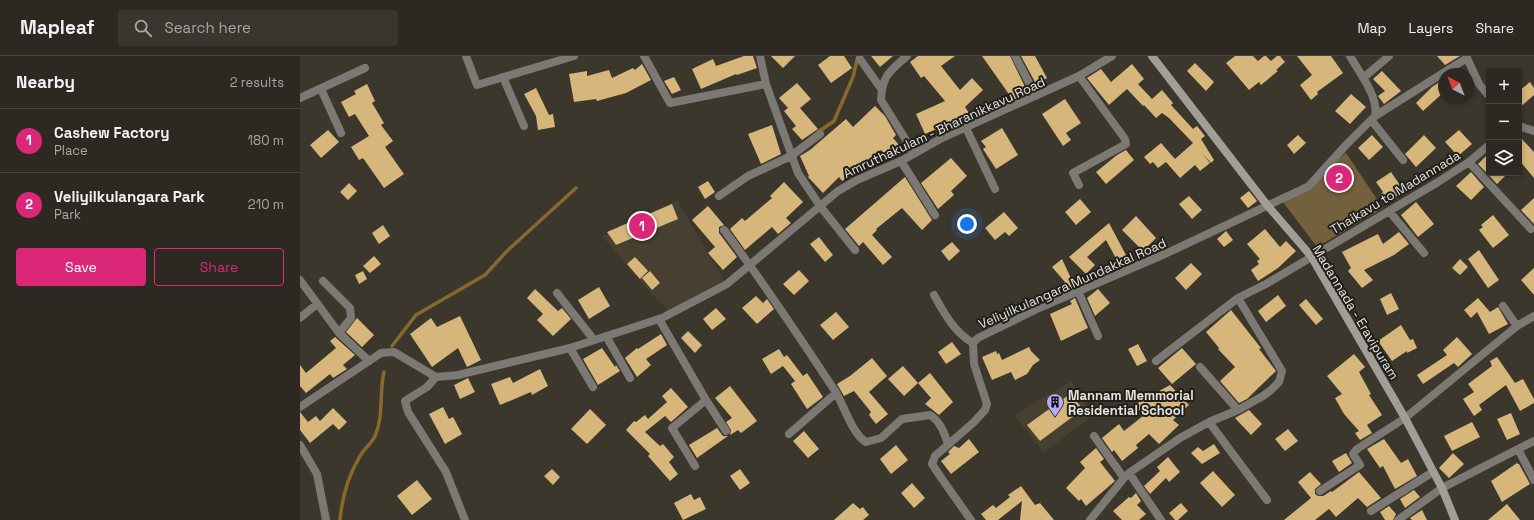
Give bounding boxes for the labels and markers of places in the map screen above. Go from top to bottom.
pin: 2 [1326,163,1352,193]
pin: 1 [629,211,655,241]
place label: Mannam Memmorial Residential School [1068,387,1194,419]
building icon: Mannam Memmorial Residential School [1045,392,1065,417]

